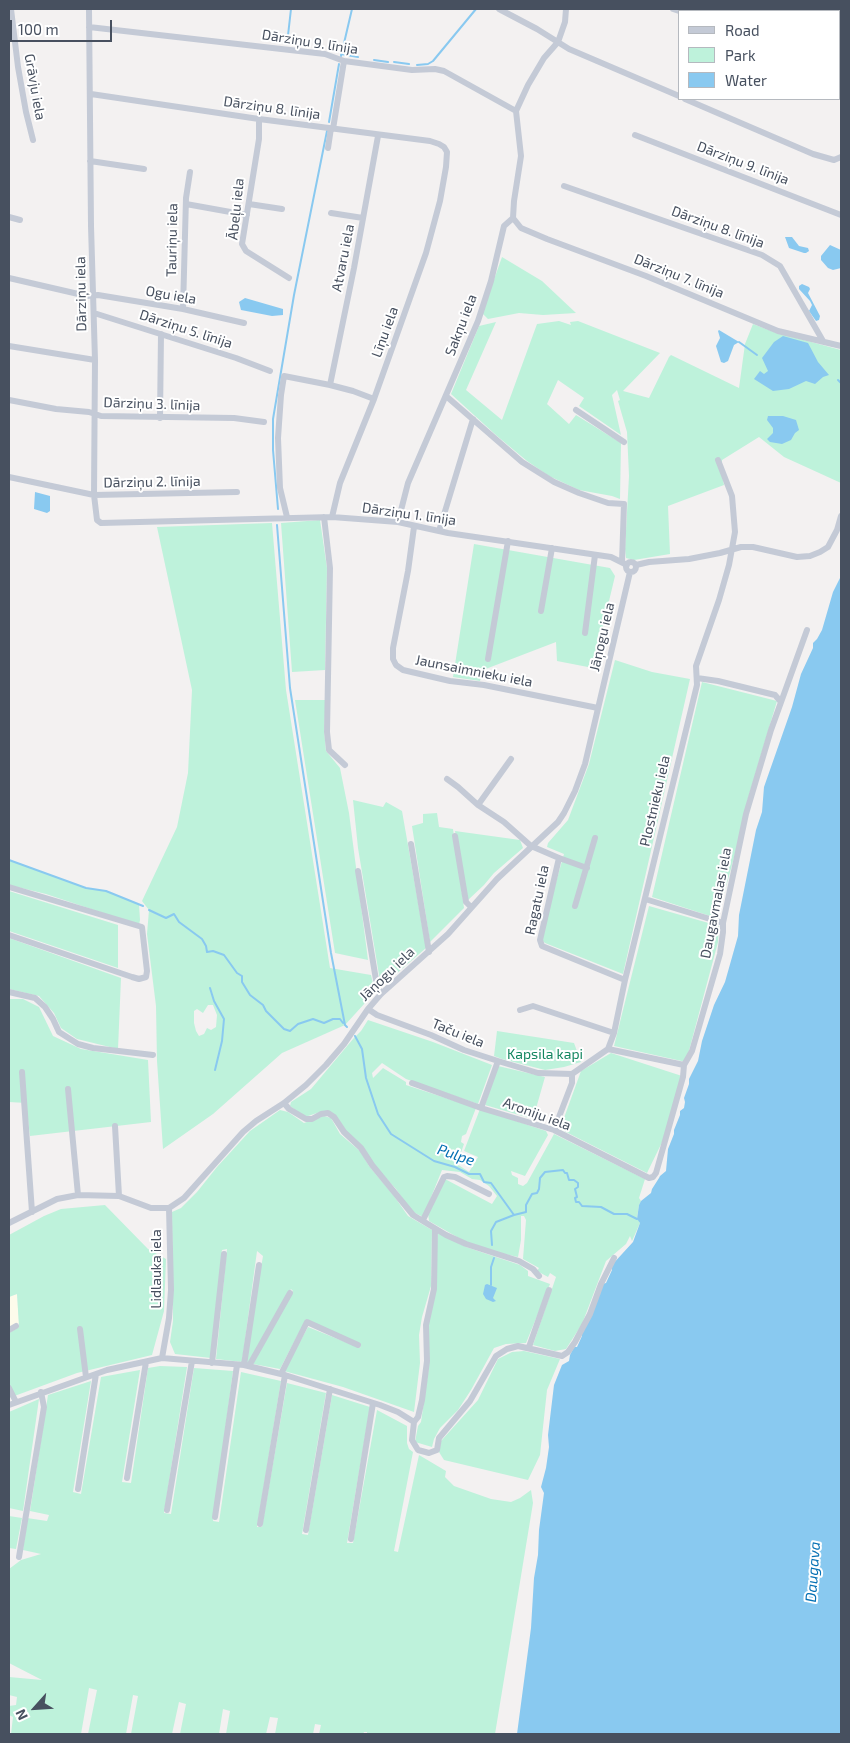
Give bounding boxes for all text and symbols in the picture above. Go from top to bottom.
scale bar [12,10,115,42]
legend [678,10,840,100]
text: 100 m [18,20,59,38]
text: Road [725,21,760,39]
street label: Dārziņu 9. līnija [261,26,359,58]
text: Park [725,46,756,64]
street label: Grāvju iela [21,53,49,121]
text: Water [725,71,767,89]
street label: Dārziņu 8. līnija [222,93,322,123]
street label: Dārziņu 9. līnija [695,138,791,188]
street label: Ābeļu iela [224,177,248,241]
street label: Dārziņu 8. līnija [669,202,767,252]
street label: Tauriņu iela [163,203,181,277]
street label: Atvaru iela [328,223,358,293]
street label: Dārziņu 7. līnija [631,250,727,302]
street label: Dārziņu iela [72,256,90,332]
street label: Ogu iela [144,282,198,308]
street label: Sakņu iela [442,292,480,358]
street label: Līņu iela [368,304,402,360]
street label: Dārziņu 5. līnija [137,306,235,352]
street label: Dārziņu 3. līnija [103,394,201,414]
street label: Dārziņu 2. līnija [103,473,201,491]
street label: Dārziņu 1. līnija [361,499,457,529]
street label: Jāņogu iela [586,601,618,673]
street label: Jaunsaimnieku iela [414,651,534,691]
street label: Plostnieku iela [636,754,674,848]
street label: Daugavmalas iela [697,846,735,960]
street label: Ragatu iela [521,864,553,936]
street label: Jāņogu iela [356,944,418,1004]
street label: Taču iela [429,1015,487,1051]
park label: Kapsila kapi [507,1046,583,1062]
street label: Aroniju iela [501,1094,573,1134]
water label: Pulpe [435,1140,477,1170]
street label: Lidlauka iela [148,1229,164,1309]
water label: Daugava [802,1541,824,1603]
north arrow [10,1683,60,1733]
text: N [11,1707,31,1723]

